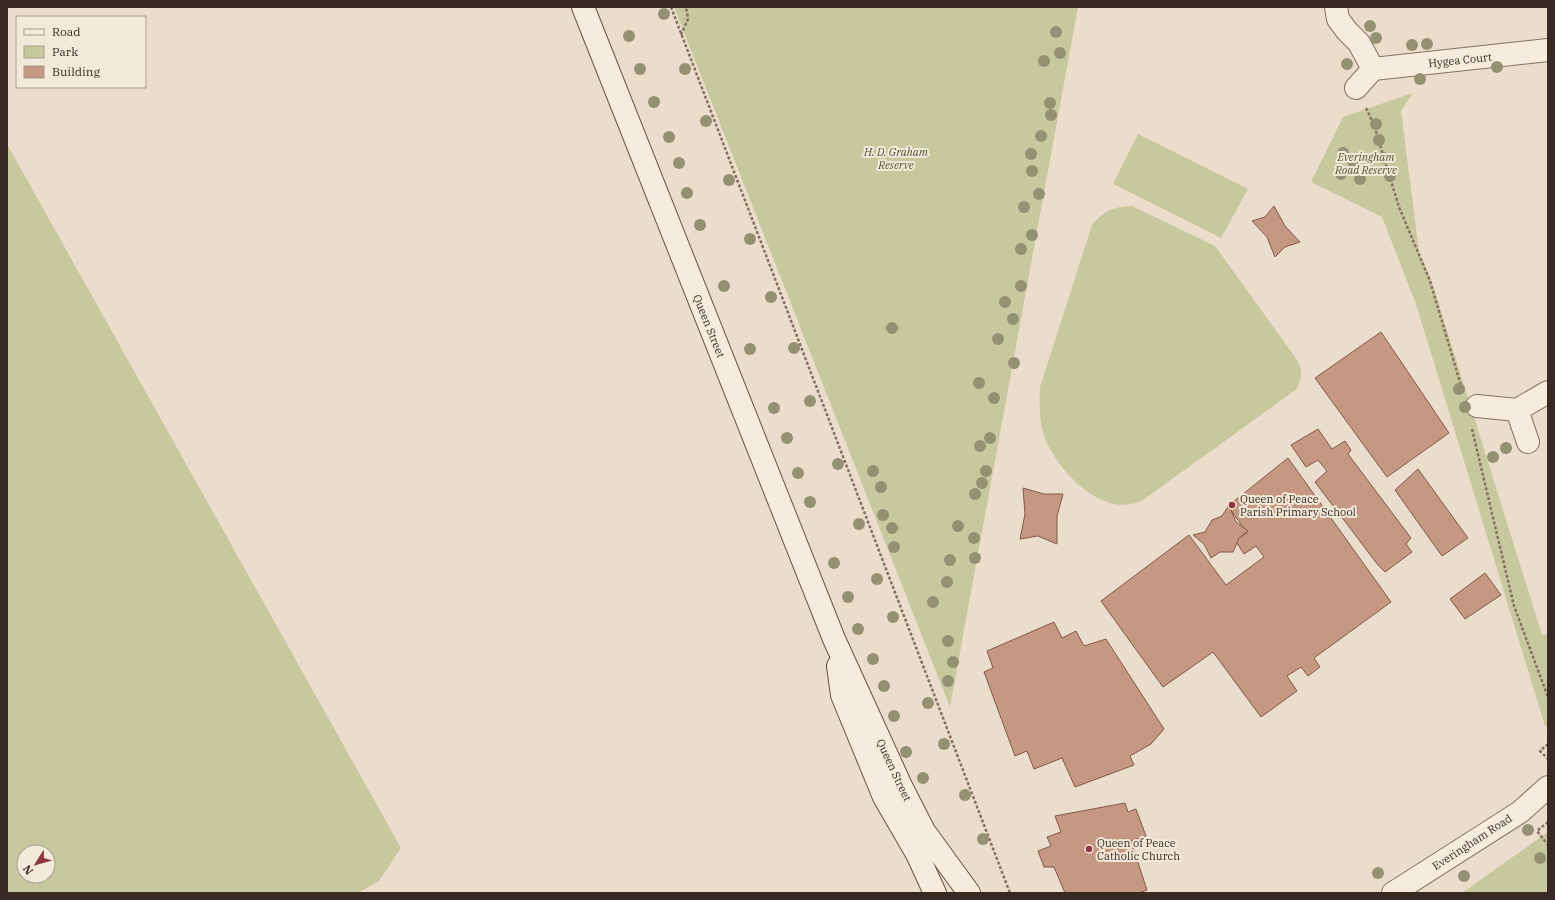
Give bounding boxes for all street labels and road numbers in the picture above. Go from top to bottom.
street label: Hygea Court [1428,50,1493,70]
street label: Queen Street [690,292,728,360]
street label: Queen Street [874,737,915,803]
street label: Everingham Road [1430,811,1515,873]

